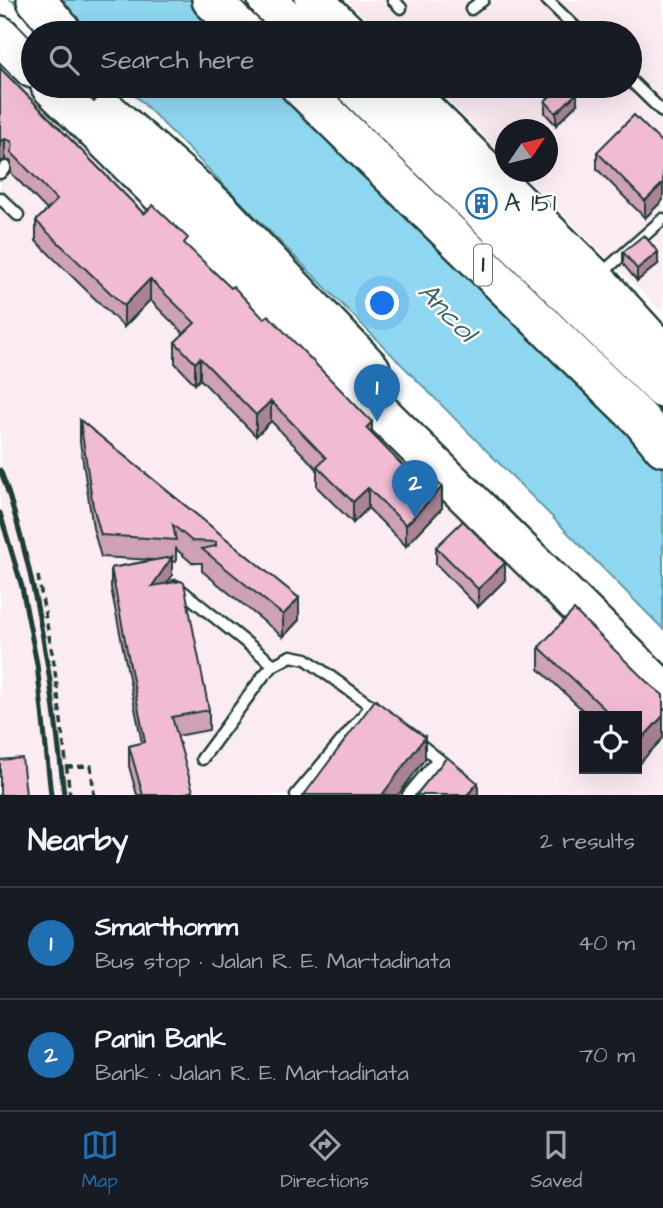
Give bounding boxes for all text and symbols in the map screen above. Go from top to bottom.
search box [21,21,642,98]
icon: search [45,41,83,79]
text: Search here [101,42,254,78]
north arrow [495,119,558,182]
place label: A 151 [504,185,556,221]
building icon: A 151 [464,186,498,220]
road number: 1 [474,244,492,286]
water label: Ancol [409,273,488,353]
your location [365,286,399,320]
pin: 1 [354,364,400,422]
pin: 2 [392,460,438,518]
map controls [579,711,642,774]
button: locate [579,711,642,774]
text: Nearby [28,820,128,862]
text: 2 results [540,825,635,857]
text: Smarthomm [95,909,238,945]
text: 1 [50,927,52,959]
text: 40 m [578,927,635,959]
text: Bus stop · Jalan R. E. Martadinata [95,945,451,977]
text: Panin Bank [95,1021,226,1057]
text: 2 [44,1039,58,1071]
text: 70 m [579,1039,635,1071]
text: Bank · Jalan R. E. Martadinata [95,1057,409,1089]
tab: Map [81,1126,119,1195]
tab: Directions [280,1126,369,1195]
tab: Saved [530,1126,582,1195]

